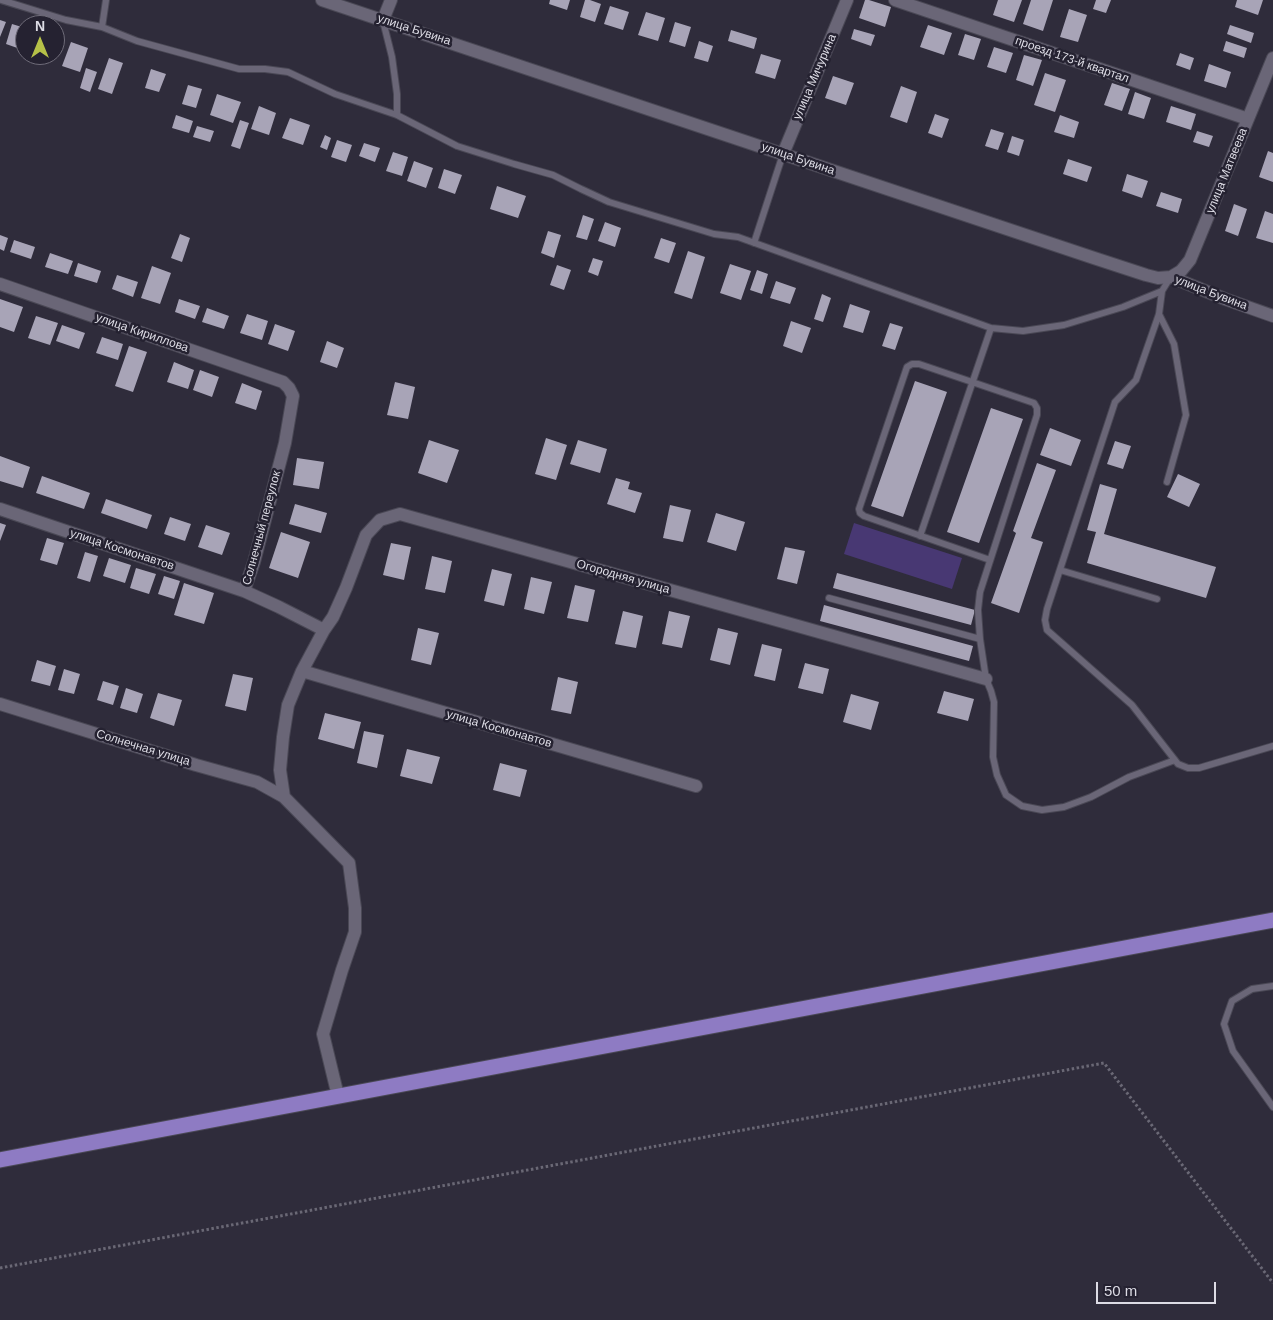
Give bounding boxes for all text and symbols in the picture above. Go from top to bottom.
street label: улица Бувина [375,11,453,49]
north arrow [15,15,65,65]
text: N [35,18,45,34]
street label: улица Мичурина [790,32,840,122]
street label: проезд 173-й квартал [1013,34,1131,86]
street label: улица Матвеева [1203,126,1251,216]
street label: улица Бувина [760,140,836,178]
street label: улица Бувина [1173,273,1249,313]
street label: улица Кириллова [94,310,190,356]
street label: Солнечный переулок [240,469,284,587]
street label: улица Космонавтов [68,526,176,574]
street label: Огородняя улица [575,557,671,597]
street label: улица Космонавтов [445,707,553,751]
street label: Солнечная улица [94,727,192,769]
scale bar [1098,1272,1218,1304]
text: 50 m [1104,1282,1137,1299]

